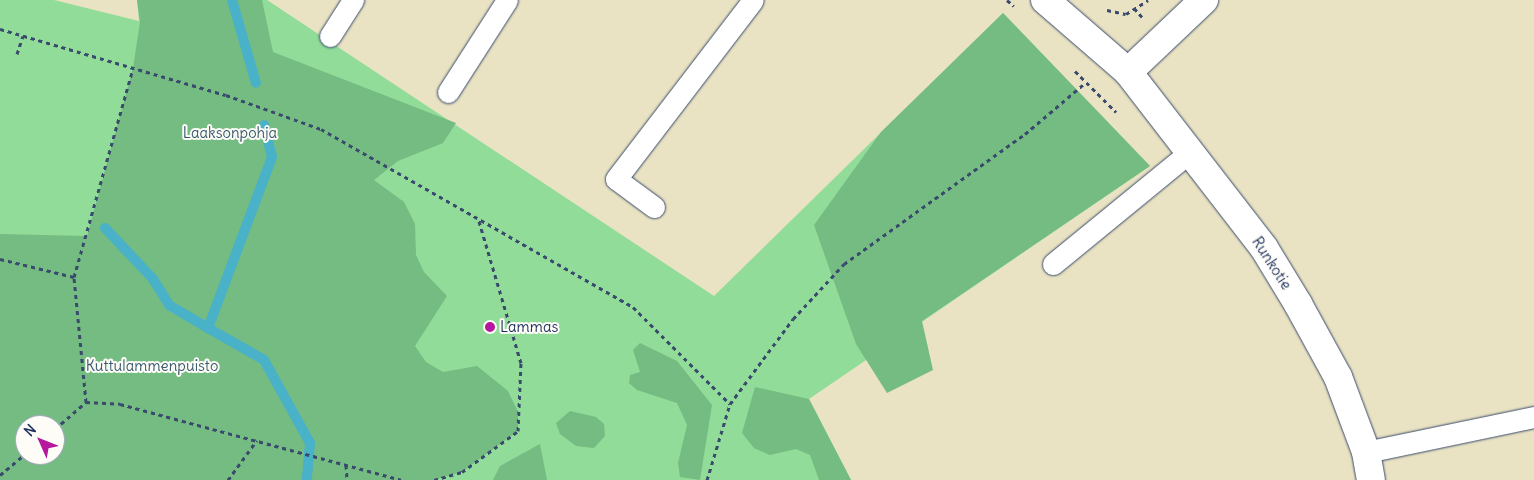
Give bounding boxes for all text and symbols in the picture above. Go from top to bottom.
park label: Laaksonpohja [183,124,277,142]
street label: Runkotie [1248,233,1296,293]
place label: Lammas [500,318,558,336]
marker: Lammas [484,321,496,333]
park label: Kuttulammenpuisto [86,357,218,375]
north arrow [15,415,65,465]
text: N [20,421,40,440]

